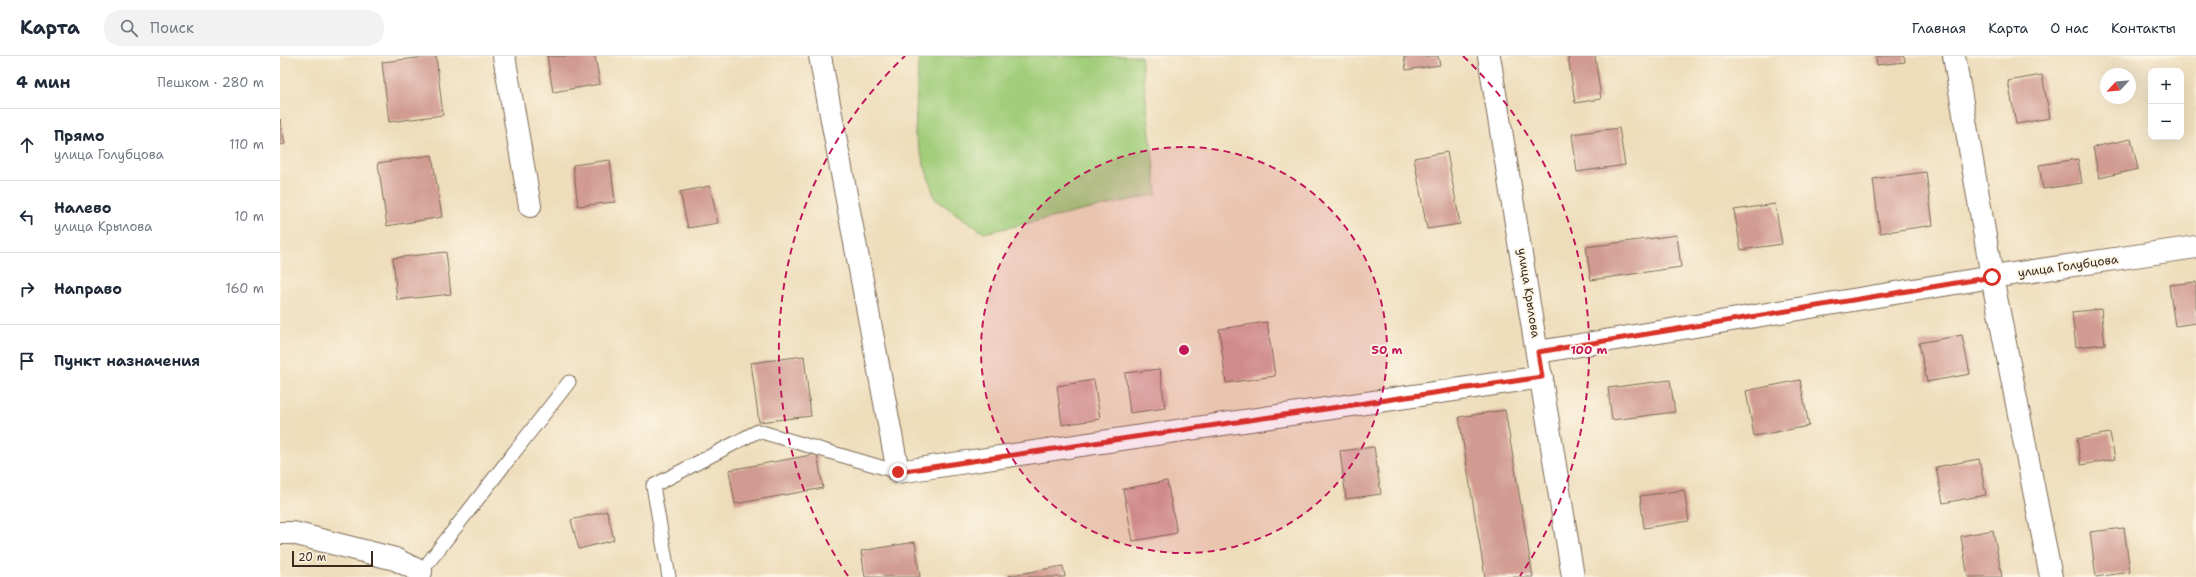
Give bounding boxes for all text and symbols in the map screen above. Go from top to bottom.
search box [104,10,384,46]
text: Карта [20,15,80,40]
icon: search [118,17,140,39]
text: Поиск [150,18,194,38]
text: Главная [1912,19,1966,37]
text: Карта [1988,19,2028,37]
text: О нас [2050,19,2089,37]
text: Контакты [2111,19,2176,37]
north arrow [2100,68,2136,104]
map controls [2148,68,2184,140]
button: + [2148,68,2184,104]
text: 4 мин [16,71,71,93]
text: Пешком · 280 m [157,74,264,91]
button: − [2148,104,2184,140]
text: Прямо [54,126,104,146]
icon: ahead [16,134,38,156]
text: 110 m [229,136,264,153]
text: улица Голубцова [54,146,164,163]
text: Налево [54,198,112,218]
icon: left [16,206,38,228]
text: 10 m [234,208,264,225]
text: улица Крылова [54,218,152,235]
street label: улица Крылова [1514,247,1544,340]
street label: улица Голубцова [2017,251,2120,281]
route start [1983,268,2001,286]
icon: right [16,278,38,300]
text: Направо [54,279,122,299]
text: 160 m [226,280,264,297]
text: 50 m [1372,342,1403,358]
text: 100 m [1571,342,1608,358]
centre of rings [1177,343,1191,357]
icon: arrive [16,350,38,372]
text: Пункт назначения [54,351,200,371]
route end [889,463,907,481]
scale bar [292,549,373,568]
text: 20 m [298,550,326,565]

